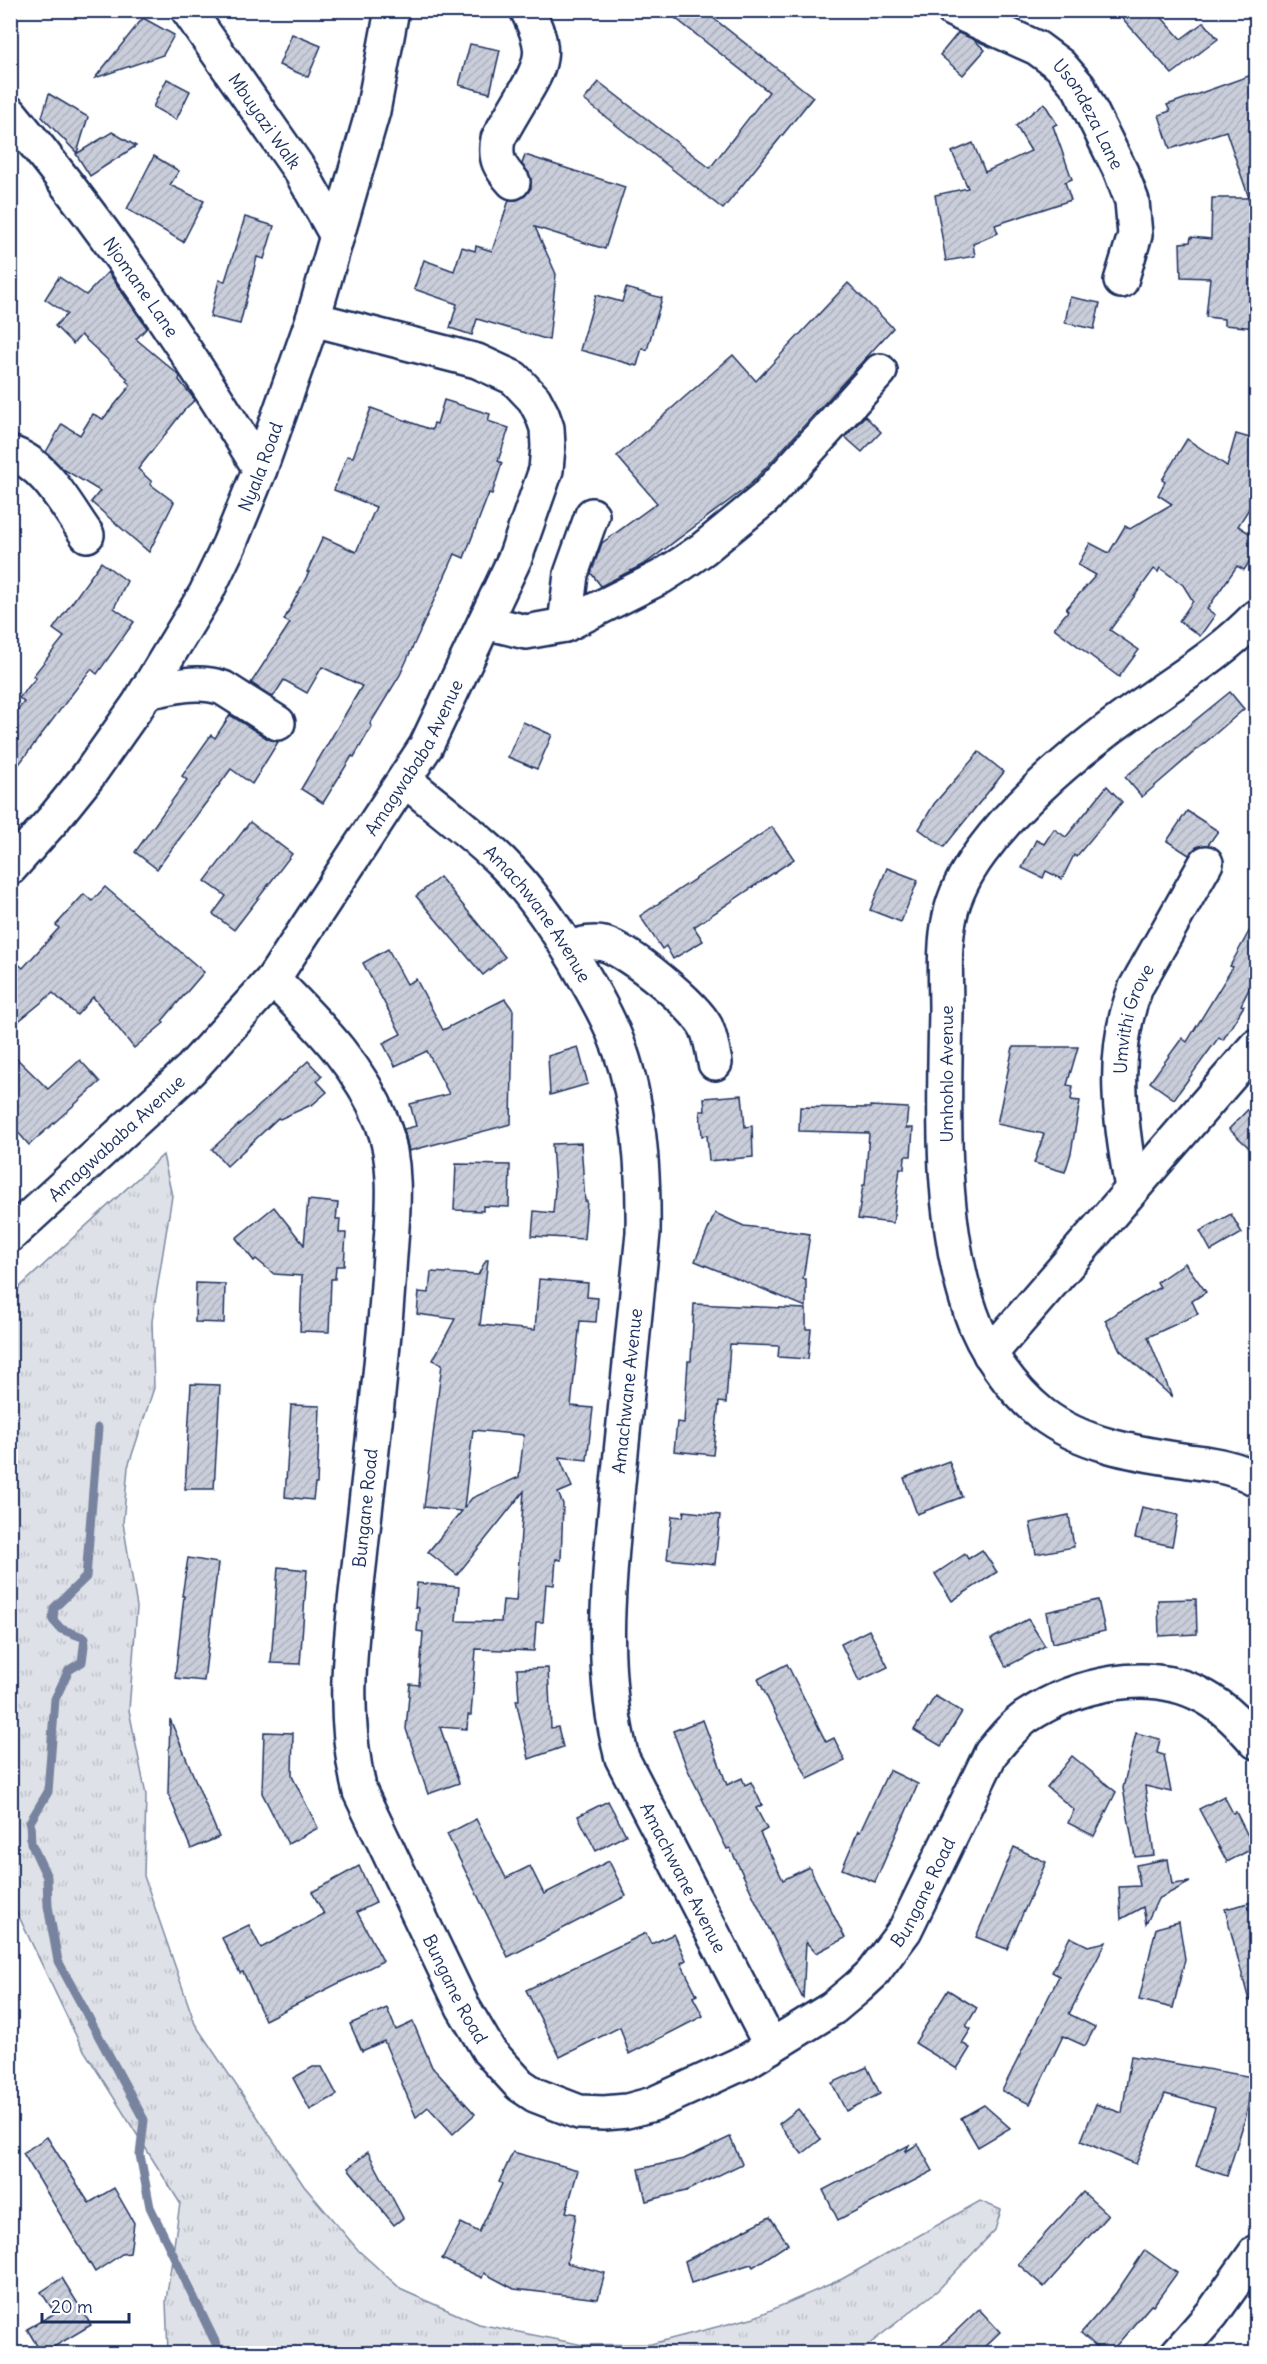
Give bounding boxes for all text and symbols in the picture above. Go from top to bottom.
street label: Usondeza Lane [1048,54,1129,173]
street label: Mbuyazi Walk [224,68,307,173]
street label: Njomane Lane [99,232,184,341]
street label: Nyala Road [232,419,287,515]
street label: Amagwababa Avenue [359,676,467,840]
street label: Amachwane Avenue [480,840,597,986]
street label: Umvithi Grove [1108,959,1158,1074]
street label: Umhohlo Avenue [935,1005,958,1143]
street label: Amagwababa Avenue [43,1069,189,1206]
street label: Amachwane Avenue [607,1307,647,1475]
street label: Bungane Road [347,1447,383,1569]
street label: Amachwane Avenue [635,1798,732,1957]
street label: Bungane Road [885,1833,960,1951]
street label: Bungane Road [418,1930,493,2048]
scale bar [42,2286,129,2324]
text: 20 m [51,2295,93,2318]

